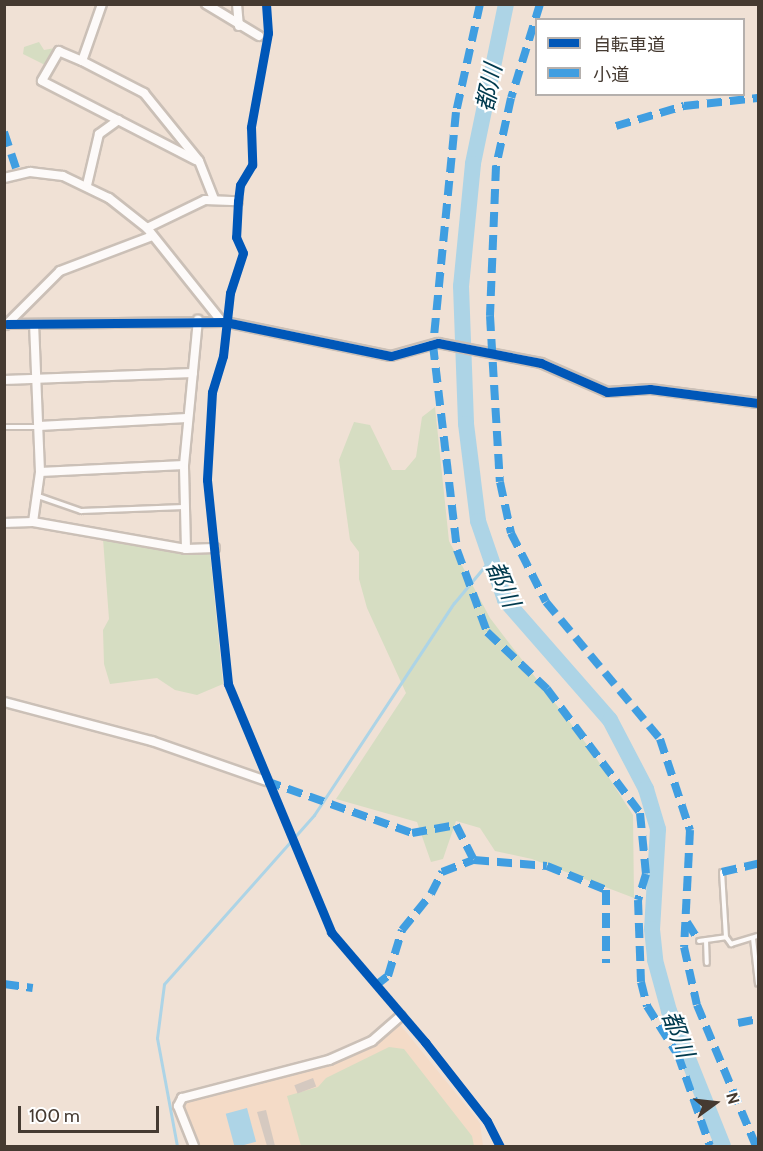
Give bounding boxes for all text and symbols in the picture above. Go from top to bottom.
legend [535,18,745,96]
text: 自転車道 [593,34,665,56]
water label: 都川 [470,62,508,114]
text: 小道 [593,64,629,86]
water label: 都川 [480,556,526,612]
water label: 都川 [656,1006,700,1062]
north arrow [685,1073,745,1133]
text: N [722,1090,744,1106]
scale bar [21,1094,162,1132]
text: 100 m [29,1105,80,1127]

